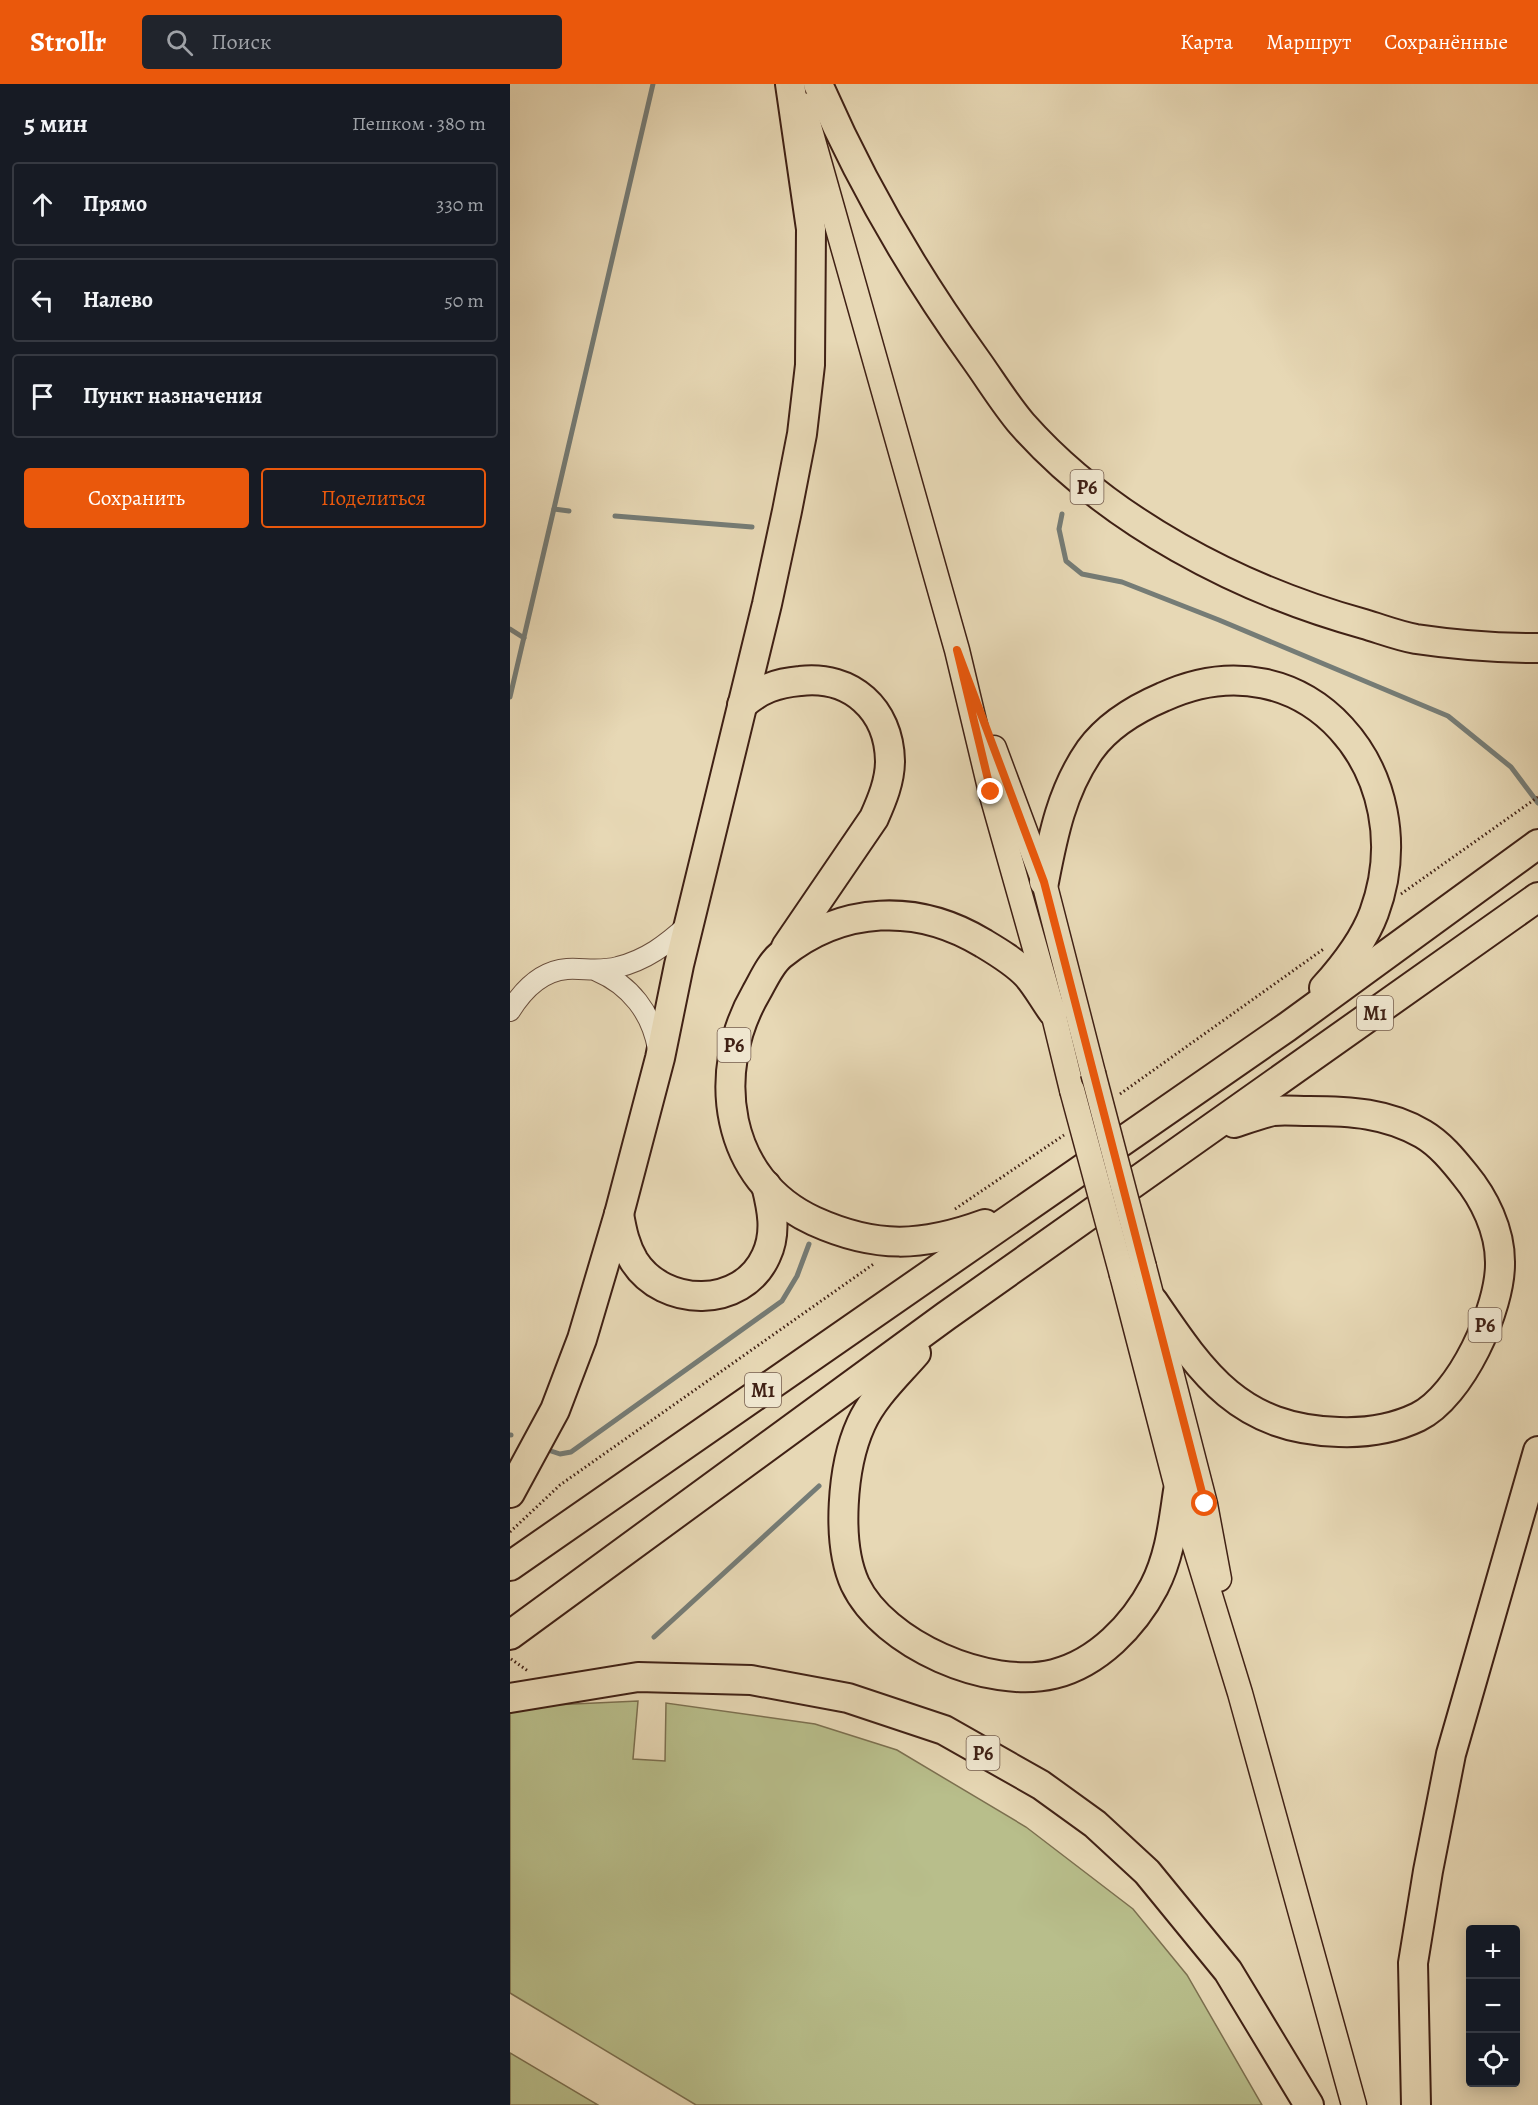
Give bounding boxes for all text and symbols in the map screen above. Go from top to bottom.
search box [142,15,562,69]
text: Strollr [30,23,106,61]
icon: search [163,26,196,59]
text: Поиск [211,27,271,57]
text: Карта [1180,28,1233,56]
text: Маршрут [1266,28,1351,56]
text: Сохранённые [1384,28,1508,56]
text: 5 мин [24,106,88,141]
text: Пешком · 380 m [352,110,486,137]
icon: ahead [26,188,59,221]
text: Прямо [83,189,147,219]
text: 330 m [436,191,484,218]
icon: left [26,284,59,317]
text: Налево [83,285,153,315]
text: 50 m [444,287,484,314]
icon: arrive [26,380,59,413]
text: Пункт назначения [83,381,262,411]
button: Сохранить [24,468,249,528]
button: Поделиться [261,468,486,528]
road number: Р6 [1070,470,1104,504]
route end [977,778,1003,804]
road number: М1 [1357,996,1393,1030]
road number: Р6 [718,1028,750,1062]
road number: Р6 [1468,1308,1502,1342]
road number: М1 [745,1373,781,1407]
route start [1191,1490,1217,1516]
road number: Р6 [966,1736,1000,1770]
map controls [1466,1925,1520,2087]
button: + [1466,1925,1520,1979]
button: − [1466,1979,1520,2033]
button: locate [1466,2033,1520,2087]

